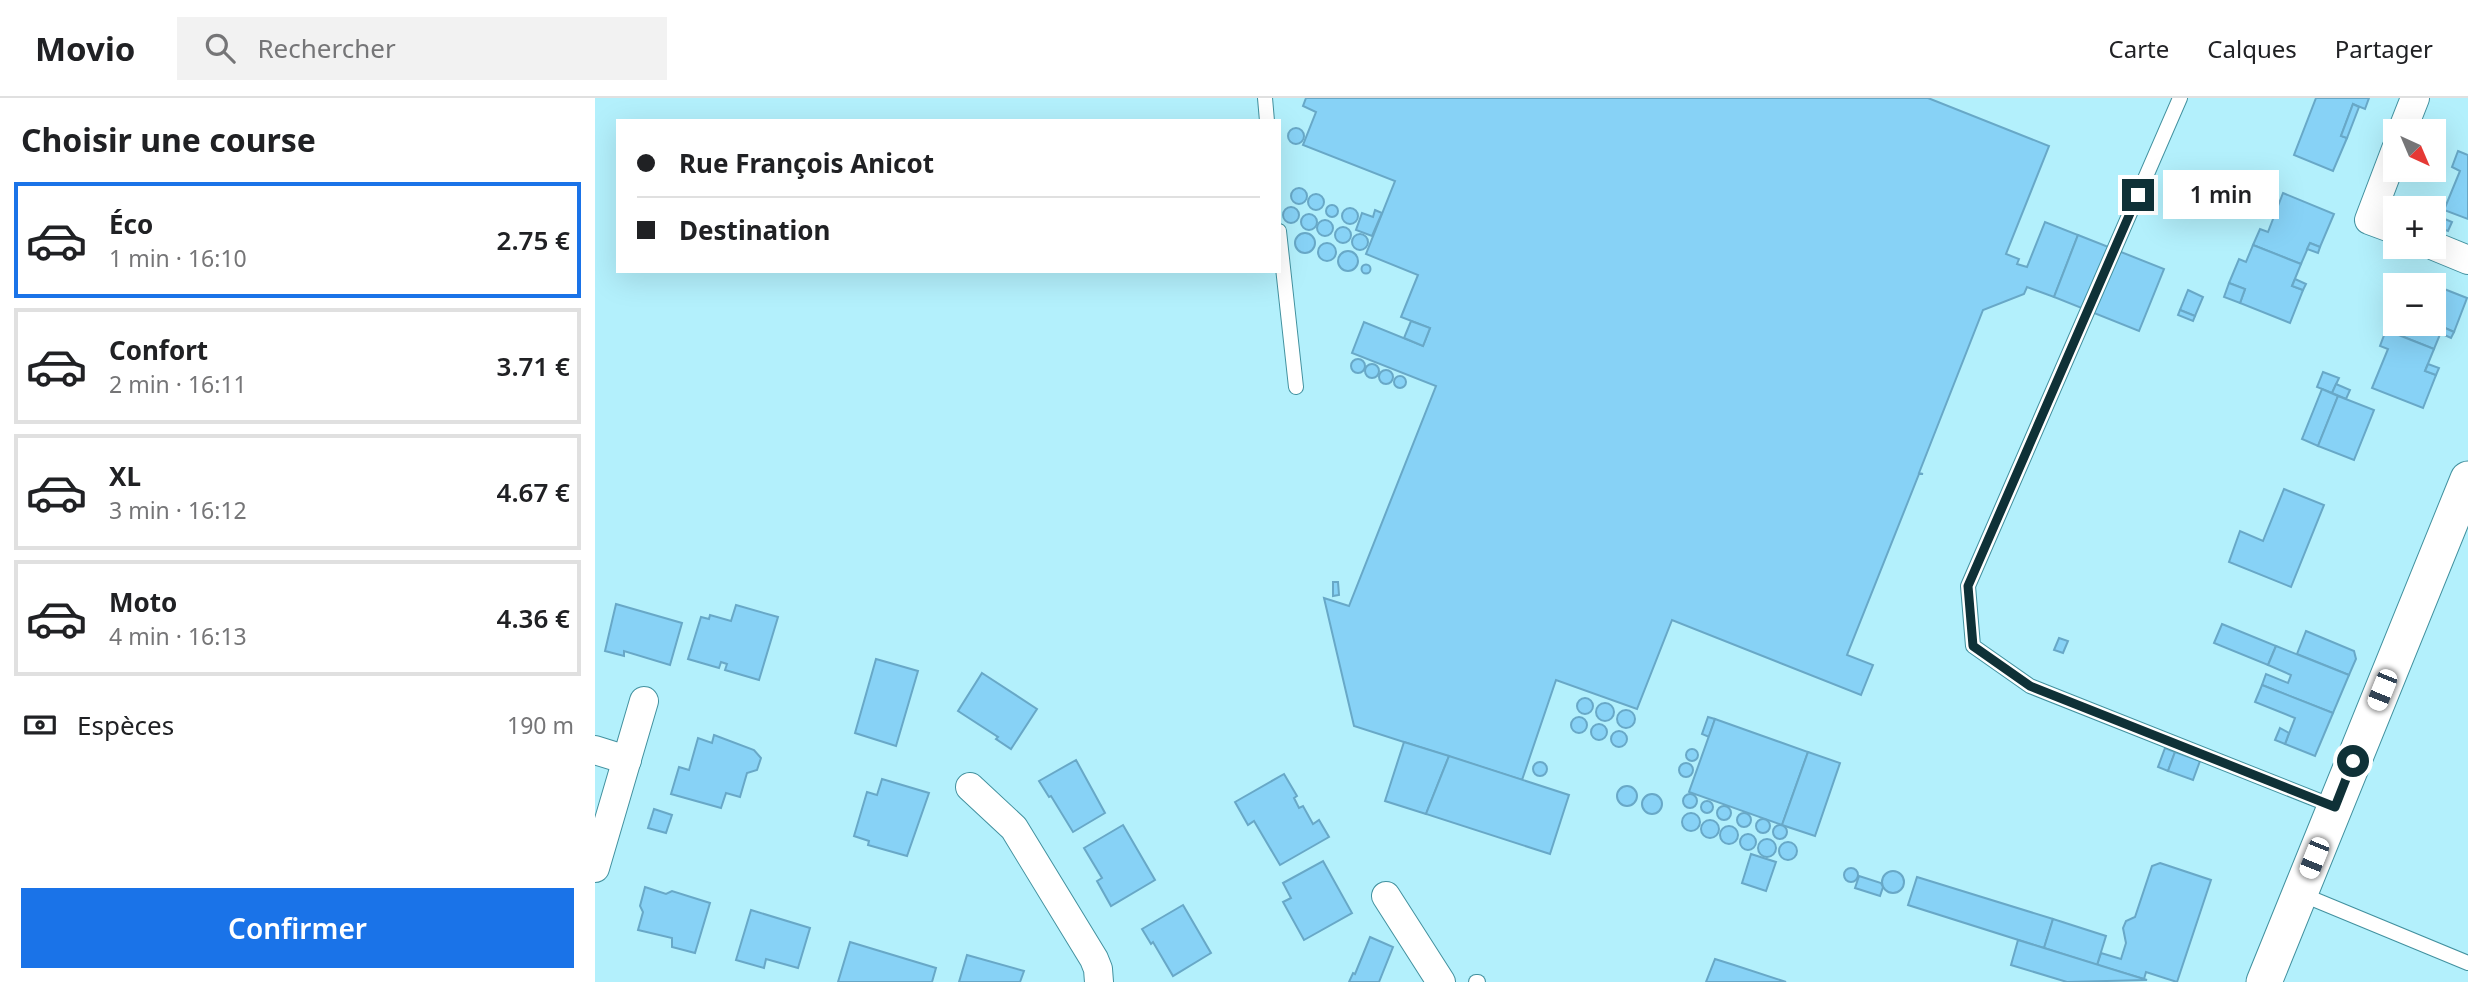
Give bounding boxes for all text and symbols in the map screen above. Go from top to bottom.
search box [177,17,667,80]
text: Movio [35,26,135,71]
icon: search [201,29,239,67]
text: Rechercher [257,30,396,66]
text: Carte [2109,32,2169,65]
text: Calques [2207,32,2297,65]
text: Partager [2335,32,2433,65]
text: Choisir une course [21,118,316,161]
north arrow [2383,119,2447,182]
map controls [2383,119,2446,336]
text: Rue François Anicot [679,145,934,181]
callout: 1 min [2163,170,2278,220]
text: 1 min [2190,178,2252,210]
route end [2122,179,2154,211]
button: + [2383,196,2446,259]
text: Éco [109,206,153,242]
icon: car [25,209,88,272]
text: Destination [679,212,830,248]
text: 2.75 € [497,222,570,258]
text: 1 min · 16:10 [109,242,247,274]
button: − [2383,273,2446,336]
text: Confort [109,332,208,368]
icon: car [25,335,88,398]
text: 3.71 € [497,348,570,384]
text: 2 min · 16:11 [109,368,247,400]
text: XL [109,458,141,494]
icon: car [25,461,88,524]
text: 4.67 € [497,474,570,510]
text: 3 min · 16:12 [109,494,247,526]
text: Moto [109,584,177,620]
icon: car [25,587,88,650]
text: 4.36 € [497,600,570,636]
text: 4 min · 16:13 [109,620,247,652]
car [2365,667,2400,713]
icon: cash [21,706,59,744]
text: Espèces [77,707,174,743]
text: 190 m [507,709,574,741]
route start [2337,745,2369,777]
car [2297,835,2332,881]
button: Confirmer [21,888,574,968]

